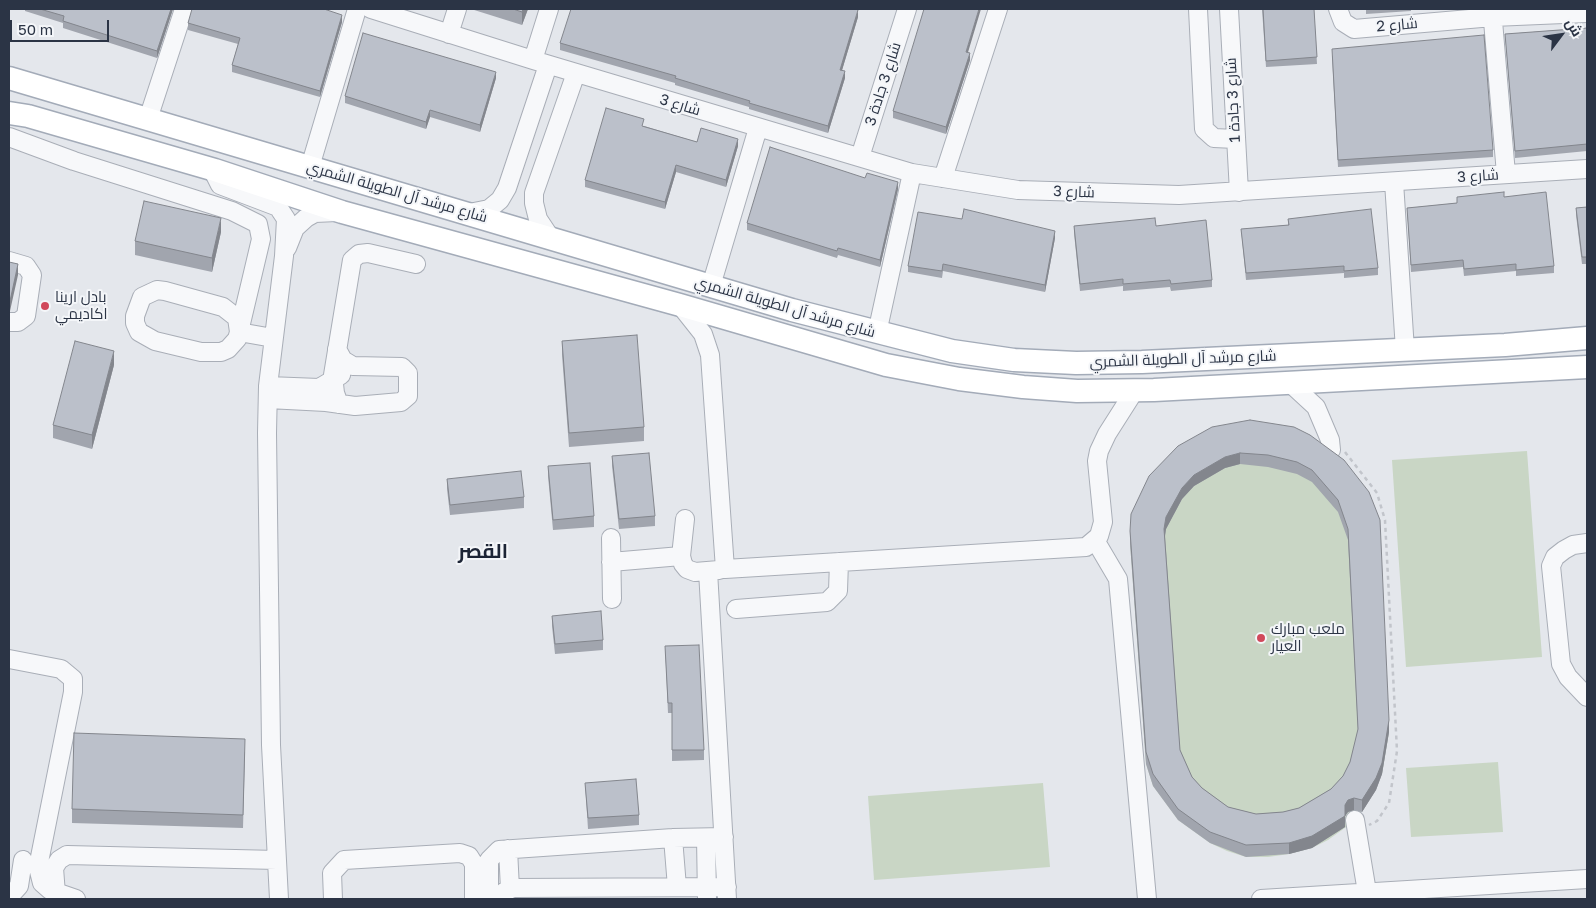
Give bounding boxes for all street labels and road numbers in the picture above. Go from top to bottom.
street label: شارع 2 [1376,14,1418,36]
street label: شارع 3 جادة 3 [861,40,905,128]
street label: شارع 3 جادة 1 [1222,57,1244,143]
street label: شارع 3 [657,90,703,120]
street label: شارع مرشد آل الطويلة الشمري [305,158,489,226]
street label: شارع 3 [1457,166,1499,186]
street label: شارع 3 [1053,182,1095,202]
street label: شارع مرشد آل الطويلة الشمري [693,273,877,341]
street label: شارع مرشد آل الطويلة الشمري [1089,347,1277,371]

